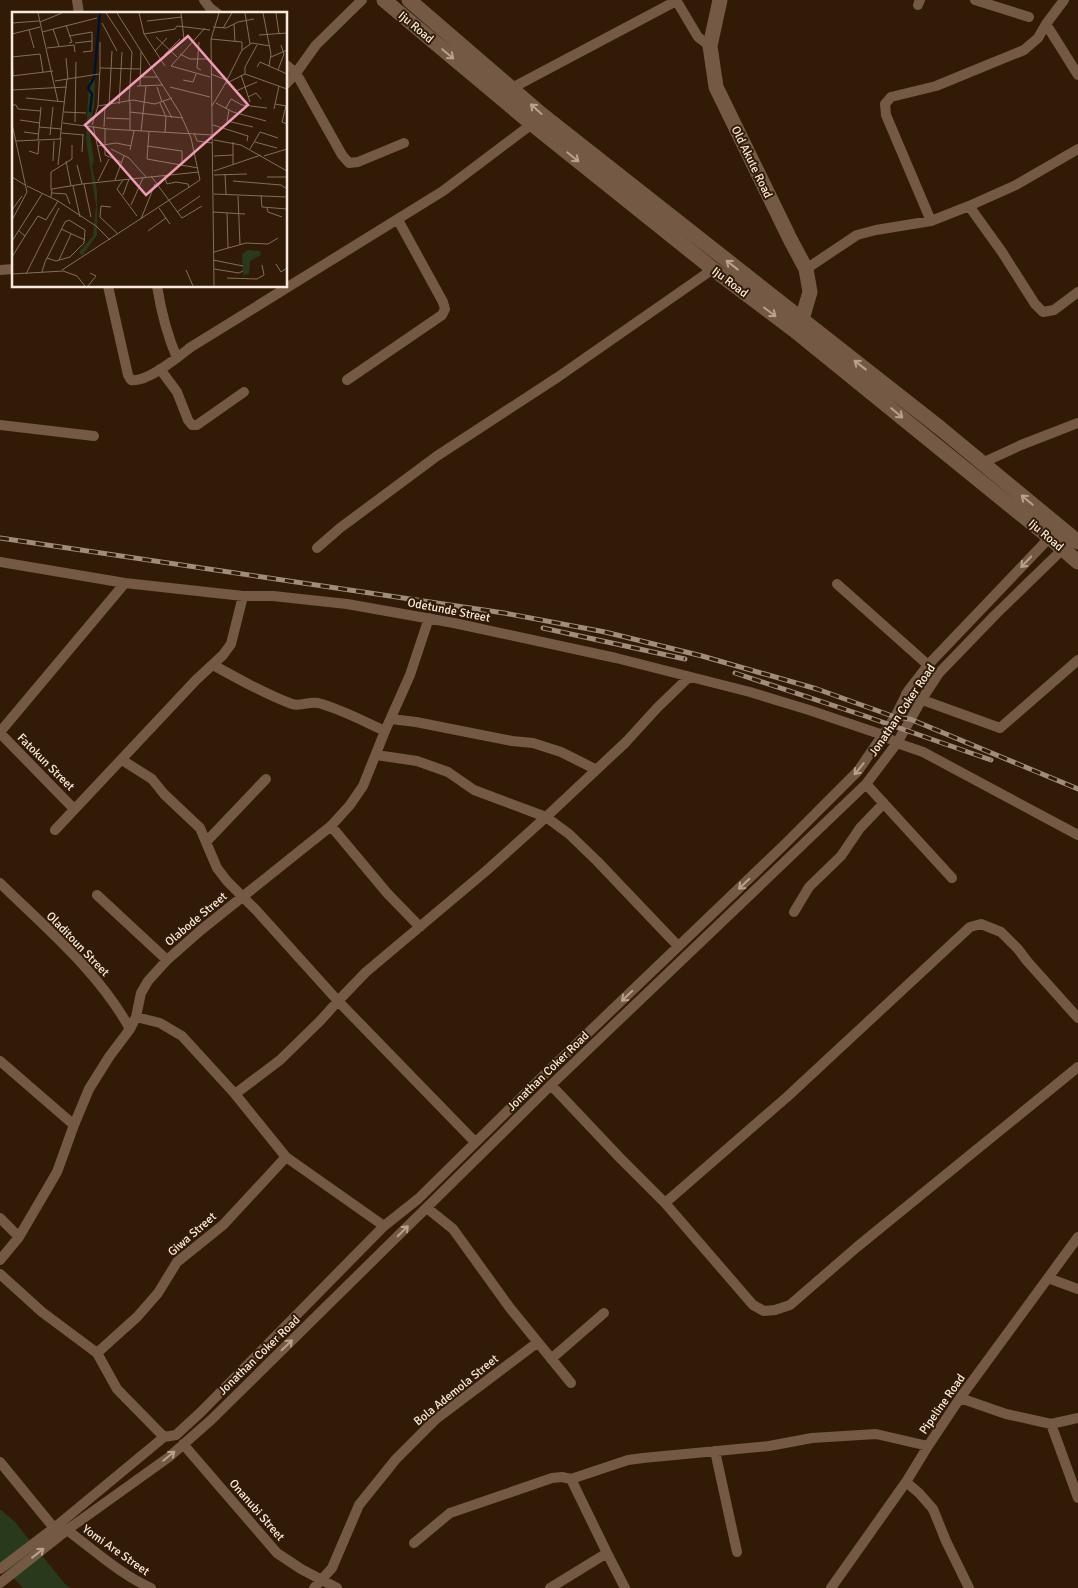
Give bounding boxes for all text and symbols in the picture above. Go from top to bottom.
street label: Iju Road [395,8,436,47]
inset map [12,12,288,288]
one-way arrow [441,48,454,59]
one-way arrow [529,104,542,115]
street label: Old Akute Road [728,124,775,201]
one-way arrow [567,152,580,163]
one-way arrow [726,259,739,270]
street label: Iju Road [709,264,751,301]
one-way arrow [763,307,777,317]
one-way arrow [854,359,867,370]
one-way arrow [890,408,903,419]
one-way arrow [1021,494,1034,505]
street label: Iju Road [1025,516,1066,555]
one-way arrow [1020,555,1032,568]
street label: Odetunde Street [406,595,491,626]
street label: Jonathan Coker Road [866,661,939,759]
street label: Fatokun Street [14,731,77,794]
one-way arrow [853,762,864,775]
one-way arrow [738,878,750,890]
street label: Olabode Street [162,889,230,950]
street label: Oladitoun Street [43,909,112,980]
one-way arrow [620,990,633,1002]
street label: Jonathan Coker Road [504,1028,592,1114]
street label: Giwa Street [165,1209,220,1260]
one-way arrow [397,1226,409,1238]
street label: Jonathan Coker Road [215,1312,303,1398]
one-way arrow [281,1339,294,1351]
street label: Bola Ademola Street [411,1352,502,1429]
street label: Pipeline Road [916,1371,969,1437]
one-way arrow [162,1451,175,1462]
street label: Onanubi Street [226,1476,288,1544]
street label: Yomi Are Street [79,1522,152,1579]
one-way arrow [32,1548,45,1559]

